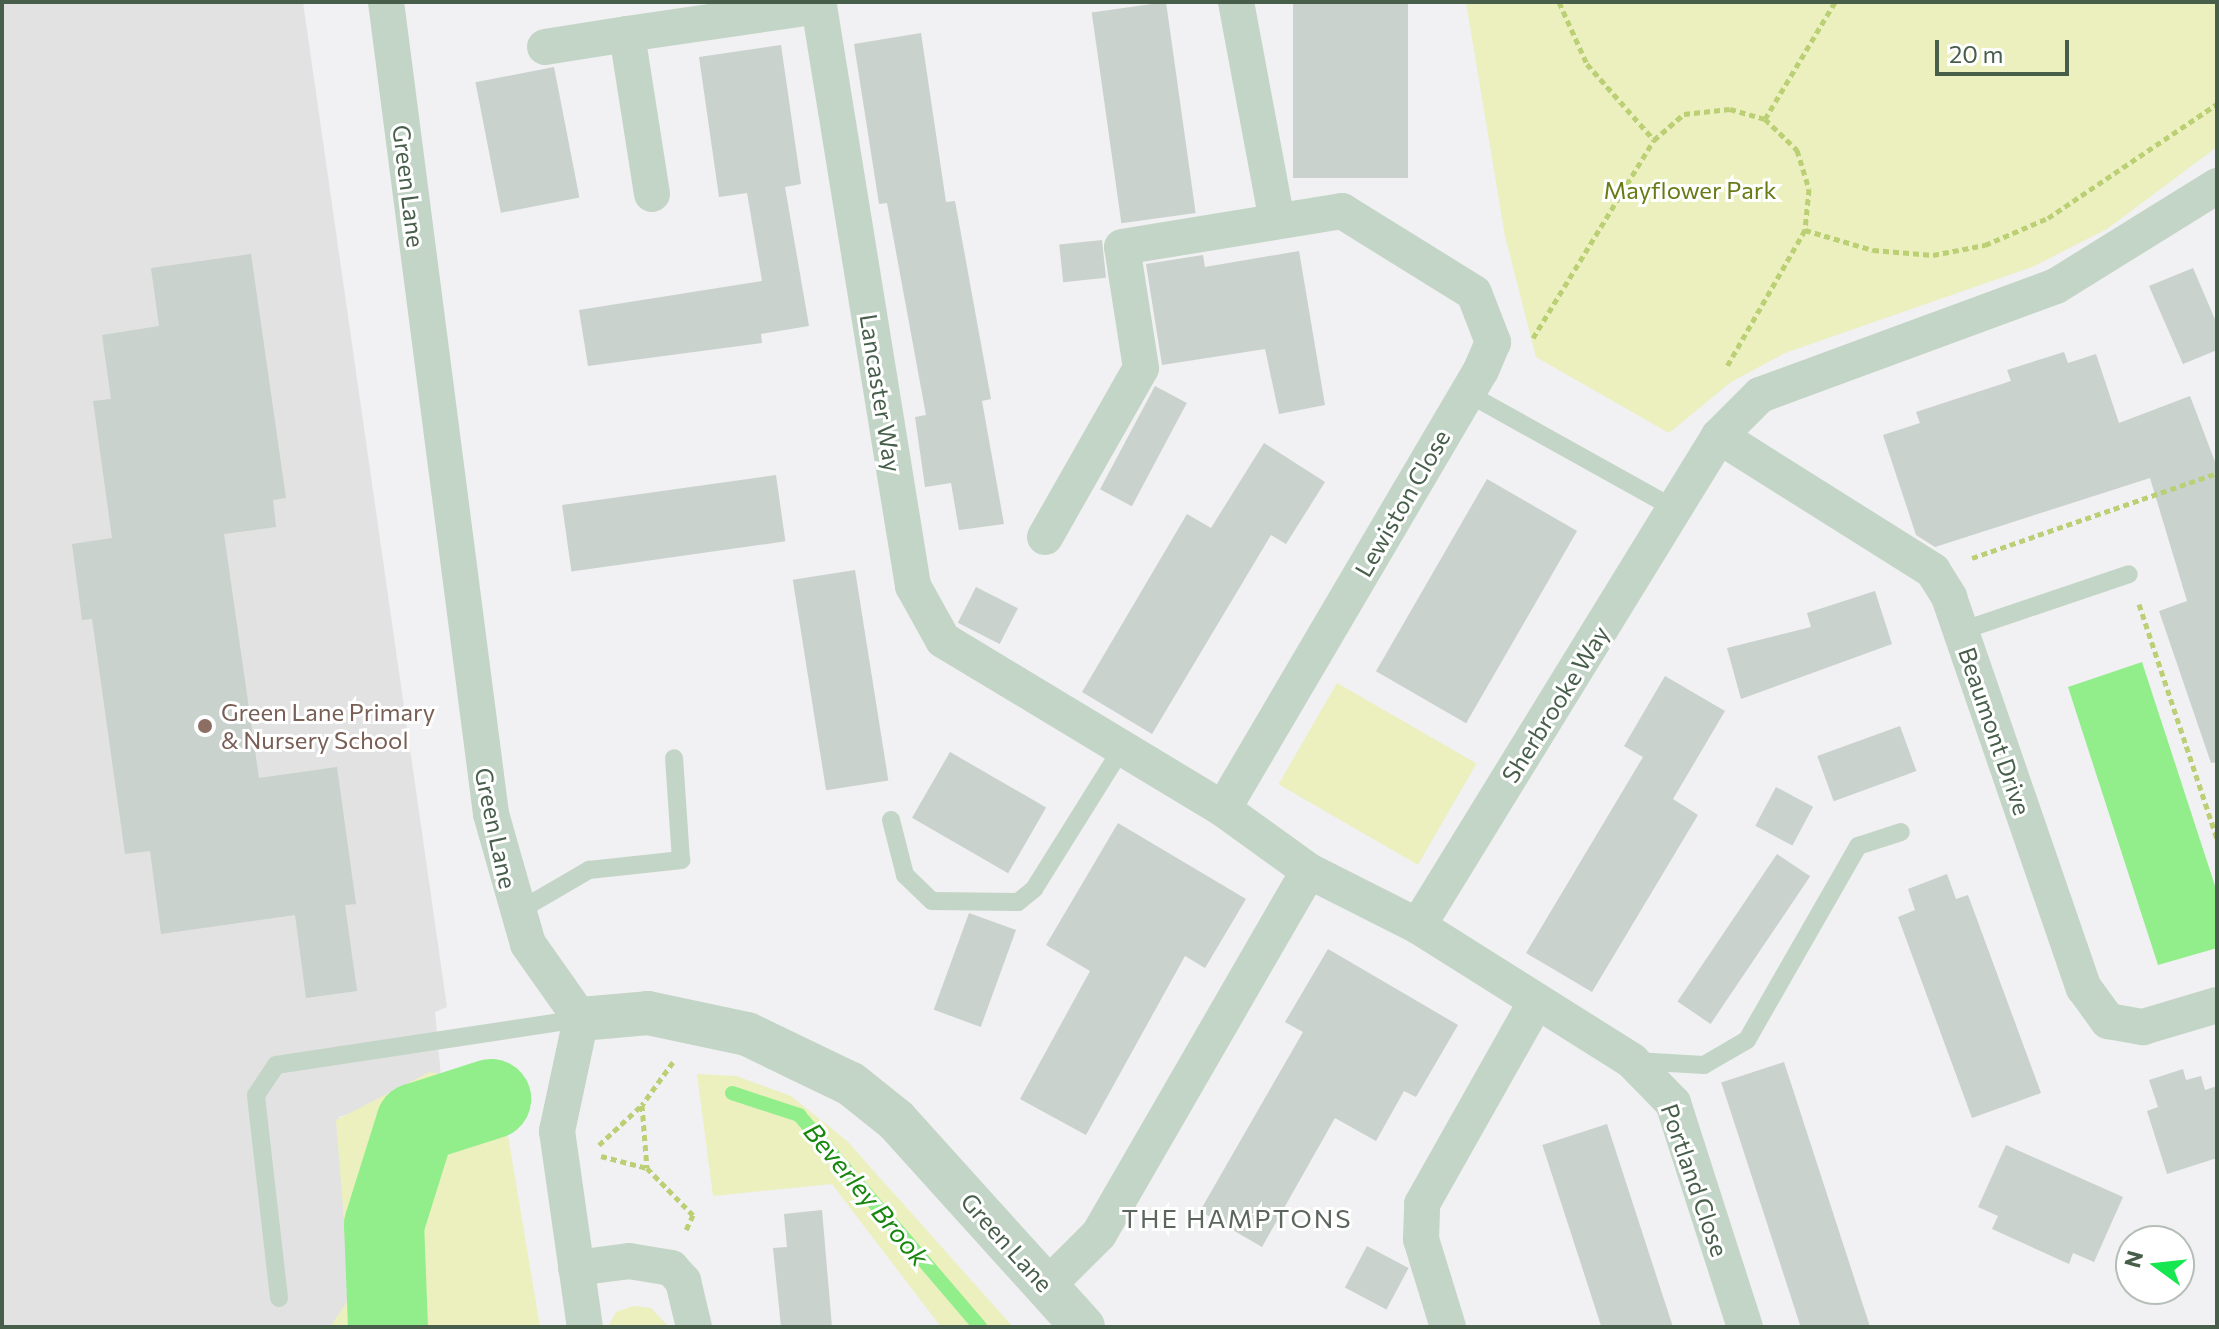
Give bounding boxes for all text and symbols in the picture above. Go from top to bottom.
scale bar [1939,24,2073,74]
text: 20 m [1949,39,2003,68]
street label: Green Lane [387,123,431,249]
park label: Mayflower Park [1604,176,1776,204]
street label: Lancaster Way [854,312,908,474]
street label: Lewiston Close [1348,424,1456,582]
street label: Sherbrooke Way [1495,620,1615,788]
street label: Beaumont Drive [1953,643,2037,819]
place label: Green Lane Primary & Nursery School [221,698,435,754]
marker: Green Lane Primary & Nursery School [196,717,214,735]
street label: Green Lane [469,765,523,891]
street label: Portland Close [1655,1100,1735,1260]
water label: Beverley Brook [798,1116,936,1272]
street label: Green Lane [955,1187,1059,1297]
district label: THE HAMPTONS [1121,1202,1353,1234]
north arrow [2115,1225,2195,1305]
text: N [2118,1248,2148,1271]

